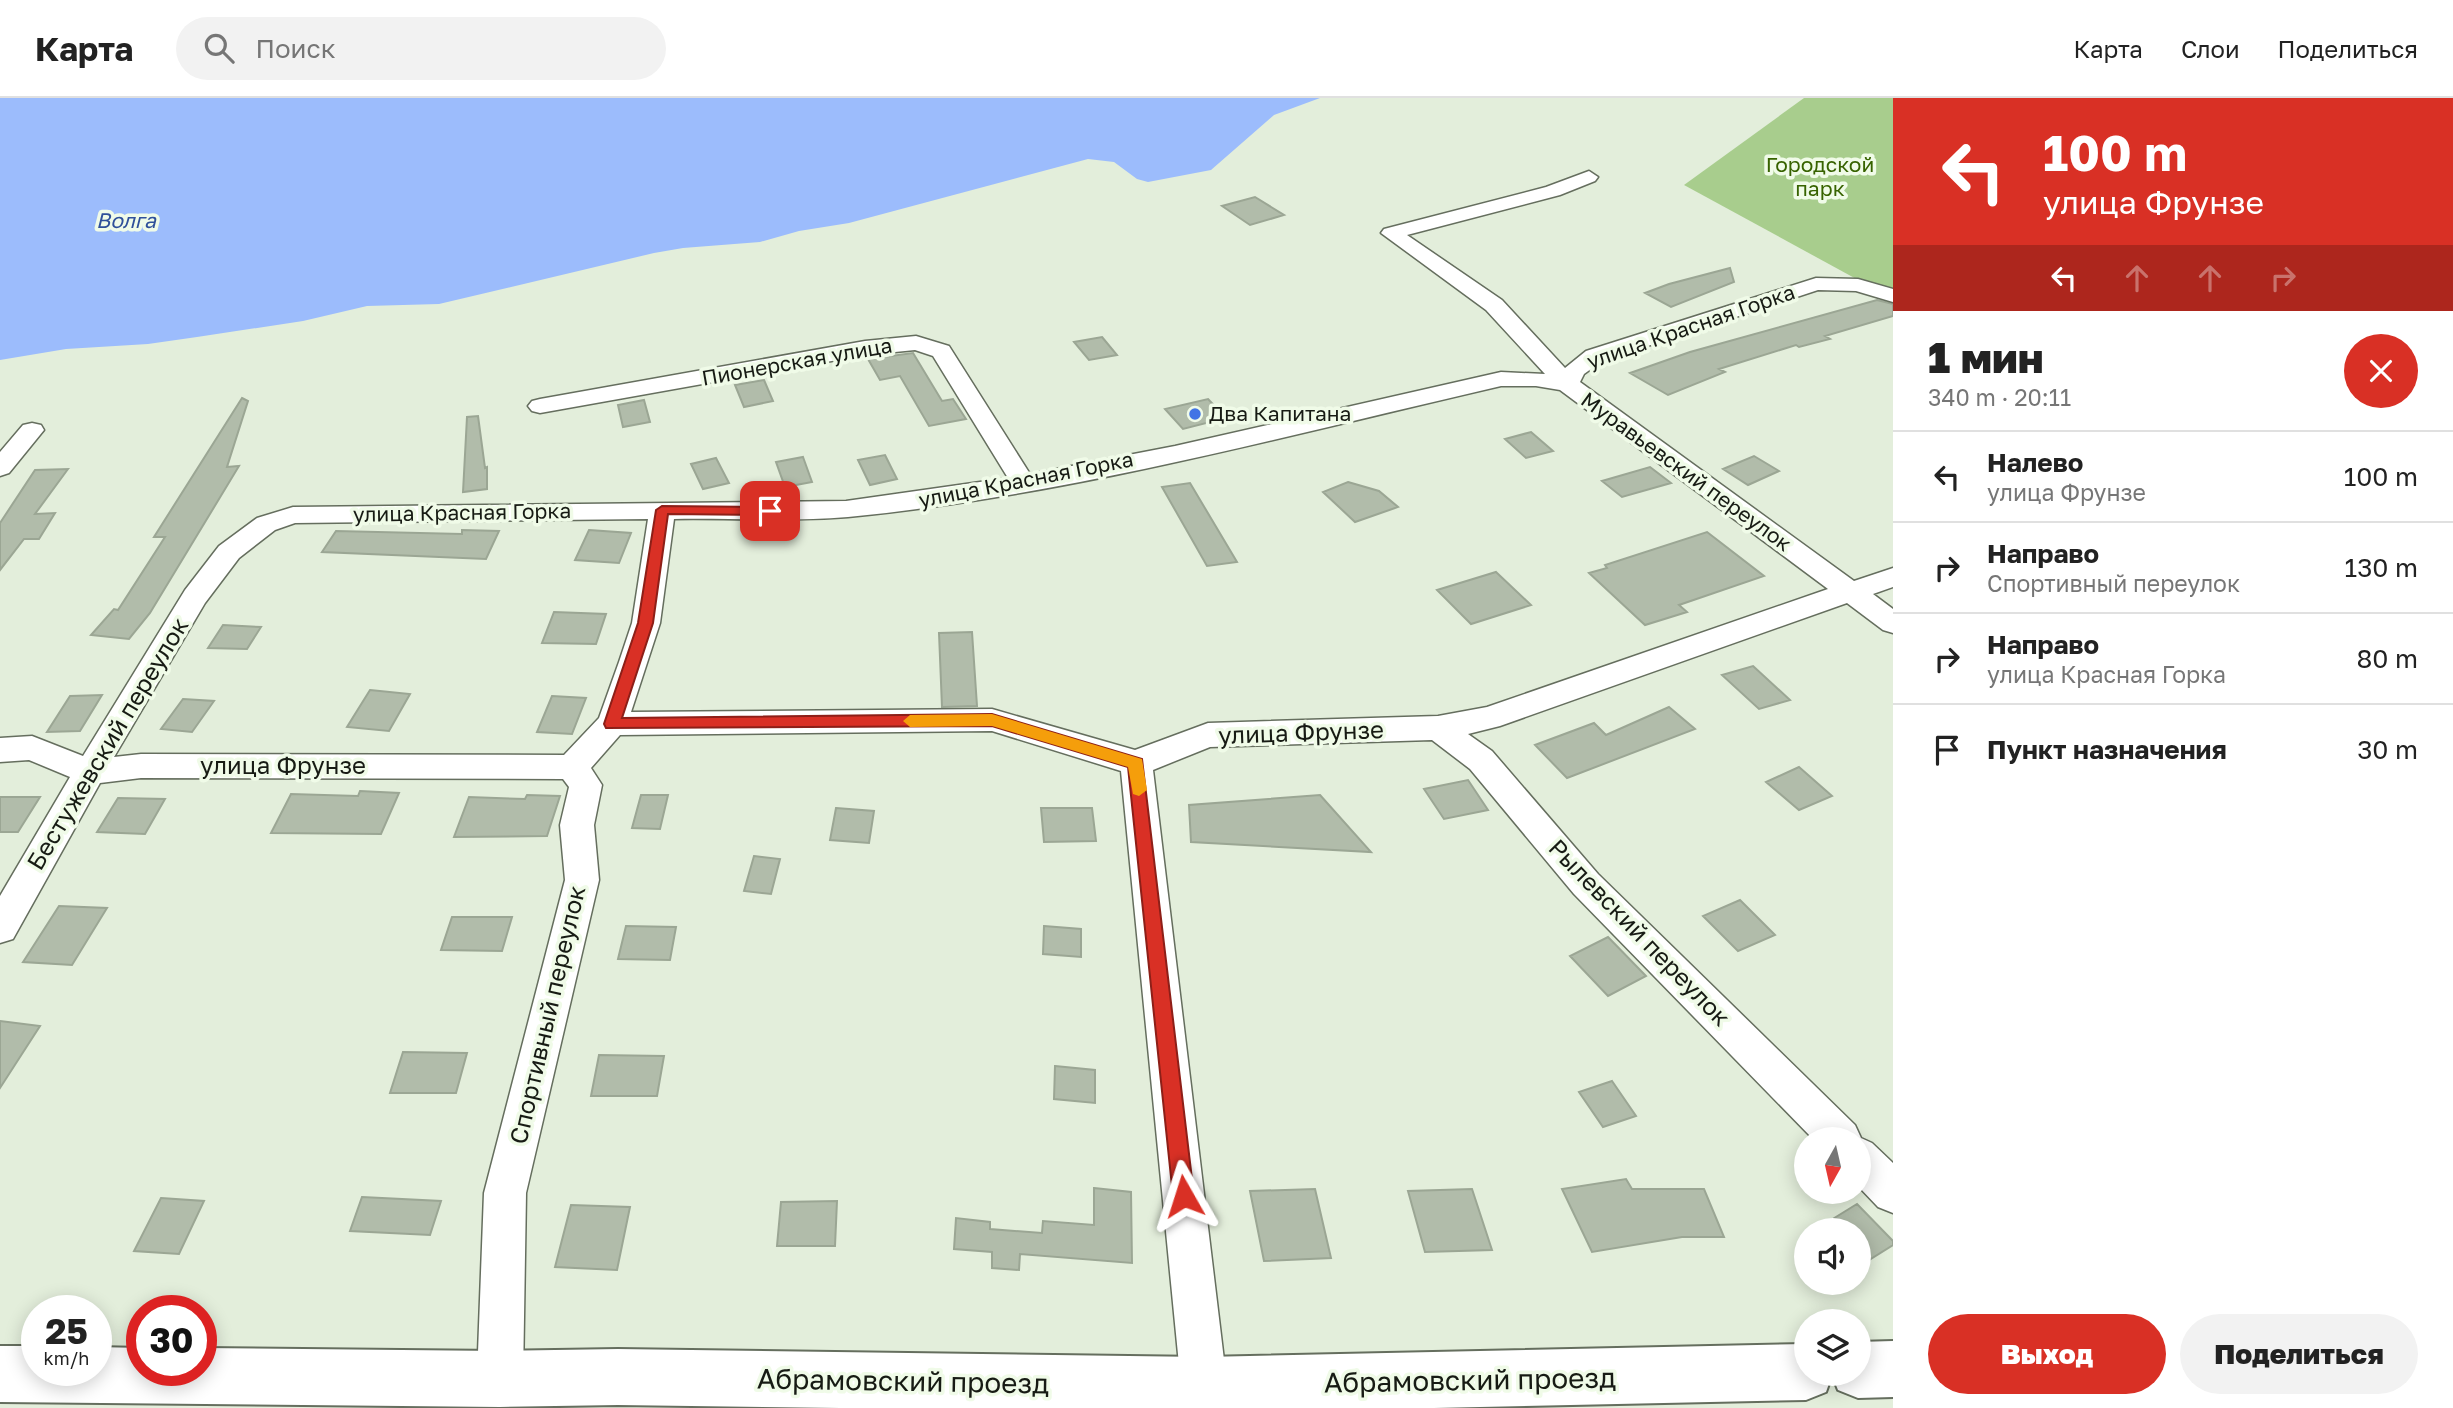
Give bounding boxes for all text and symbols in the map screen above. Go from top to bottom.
search box [176,17,666,80]
text: Карта [35,29,134,68]
icon: search [200,29,238,67]
text: Поиск [256,33,336,64]
text: Карта [2073,34,2143,63]
text: Слои [2181,34,2240,63]
text: Поделиться [2278,34,2418,63]
text: 100 m [2043,123,2187,182]
icon: left [1928,126,2019,217]
park label: Городской парк [1766,151,1874,201]
text: улица Фрунзе [2043,183,2264,221]
water label: Волга [96,207,157,233]
icon: left [2045,259,2083,297]
icon: ahead [2118,259,2156,297]
icon: ahead [2191,259,2229,297]
icon: right [2264,259,2302,297]
street label: улица Красная Горка [1583,278,1798,374]
street label: Пионерская улица [700,331,894,391]
text: 1 мин [1928,332,2044,382]
button: close [2344,334,2418,408]
text: 340 m · 20:11 [1928,383,2071,411]
street label: Муравьевский переулок [1576,386,1797,556]
place label: Два Капитана [1209,400,1352,426]
marker: Два Капитана [1187,406,1203,422]
street label: улица Красная Горка [916,445,1135,513]
text: Налево [1987,447,2083,478]
icon: left [1928,458,1966,496]
text: 100 m [2344,461,2418,492]
text: улица Фрунзе [1987,478,2146,506]
pin [740,481,800,541]
icon: arrive [751,492,789,530]
street label: улица Красная Горка [353,497,571,527]
text: Направо [1987,538,2099,569]
icon: right [1928,549,1966,587]
text: 130 m [2345,552,2418,583]
text: Спортивный переулок [1987,569,2240,597]
street label: Бестужевский переулок [20,612,194,875]
text: Направо [1987,629,2099,660]
icon: right [1928,640,1966,678]
text: 80 m [2357,643,2418,674]
text: улица Красная Горка [1987,660,2226,688]
street label: улица Фрунзе [1218,714,1384,749]
icon: arrive [1928,731,1966,769]
text: Пункт назначения [1987,734,2227,765]
text: 30 m [2357,734,2418,765]
street label: улица Фрунзе [200,750,366,779]
street label: Рылевский переулок [1543,832,1737,1032]
street label: Спортивный переулок [503,883,590,1147]
north arrow [1794,1127,1871,1204]
map controls [1794,1127,1871,1386]
position arrow [1147,1159,1221,1233]
button: sound [1794,1218,1871,1295]
speed limit sign: 30 [126,1295,217,1386]
button: layers [1794,1309,1871,1386]
text: 25 [45,1310,88,1352]
button: Выход [1928,1314,2166,1394]
button: Поделиться [2180,1314,2418,1394]
text: km/h [44,1347,89,1369]
street label: Абрамовский проезд [1324,1360,1616,1399]
street label: Абрамовский проезд [757,1361,1049,1400]

